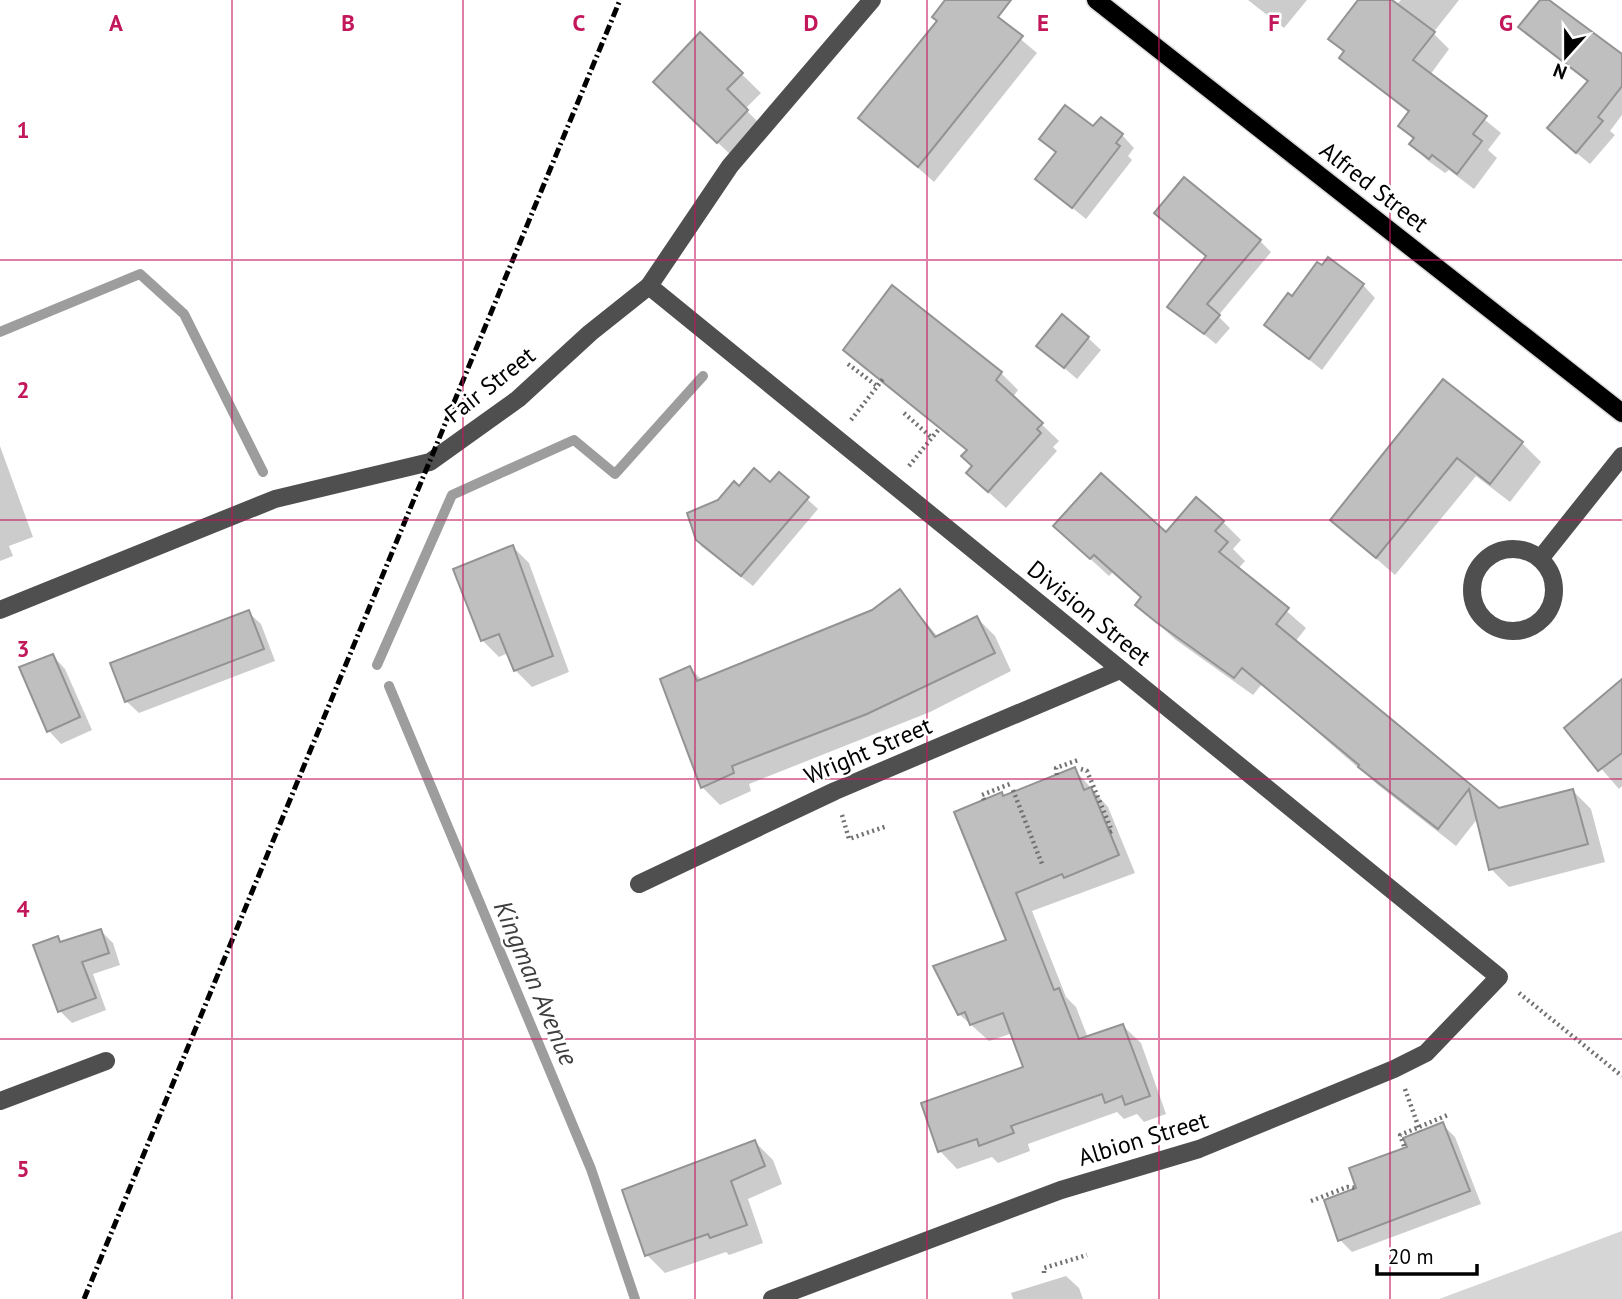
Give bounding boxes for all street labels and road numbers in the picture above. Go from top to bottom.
street label: Alfred Street [1314,134,1435,239]
street label: Fair Street [438,340,541,430]
street label: Division Street [1021,553,1158,672]
street label: Wright Street [799,710,936,791]
street label: Albion Street [1074,1104,1212,1173]

